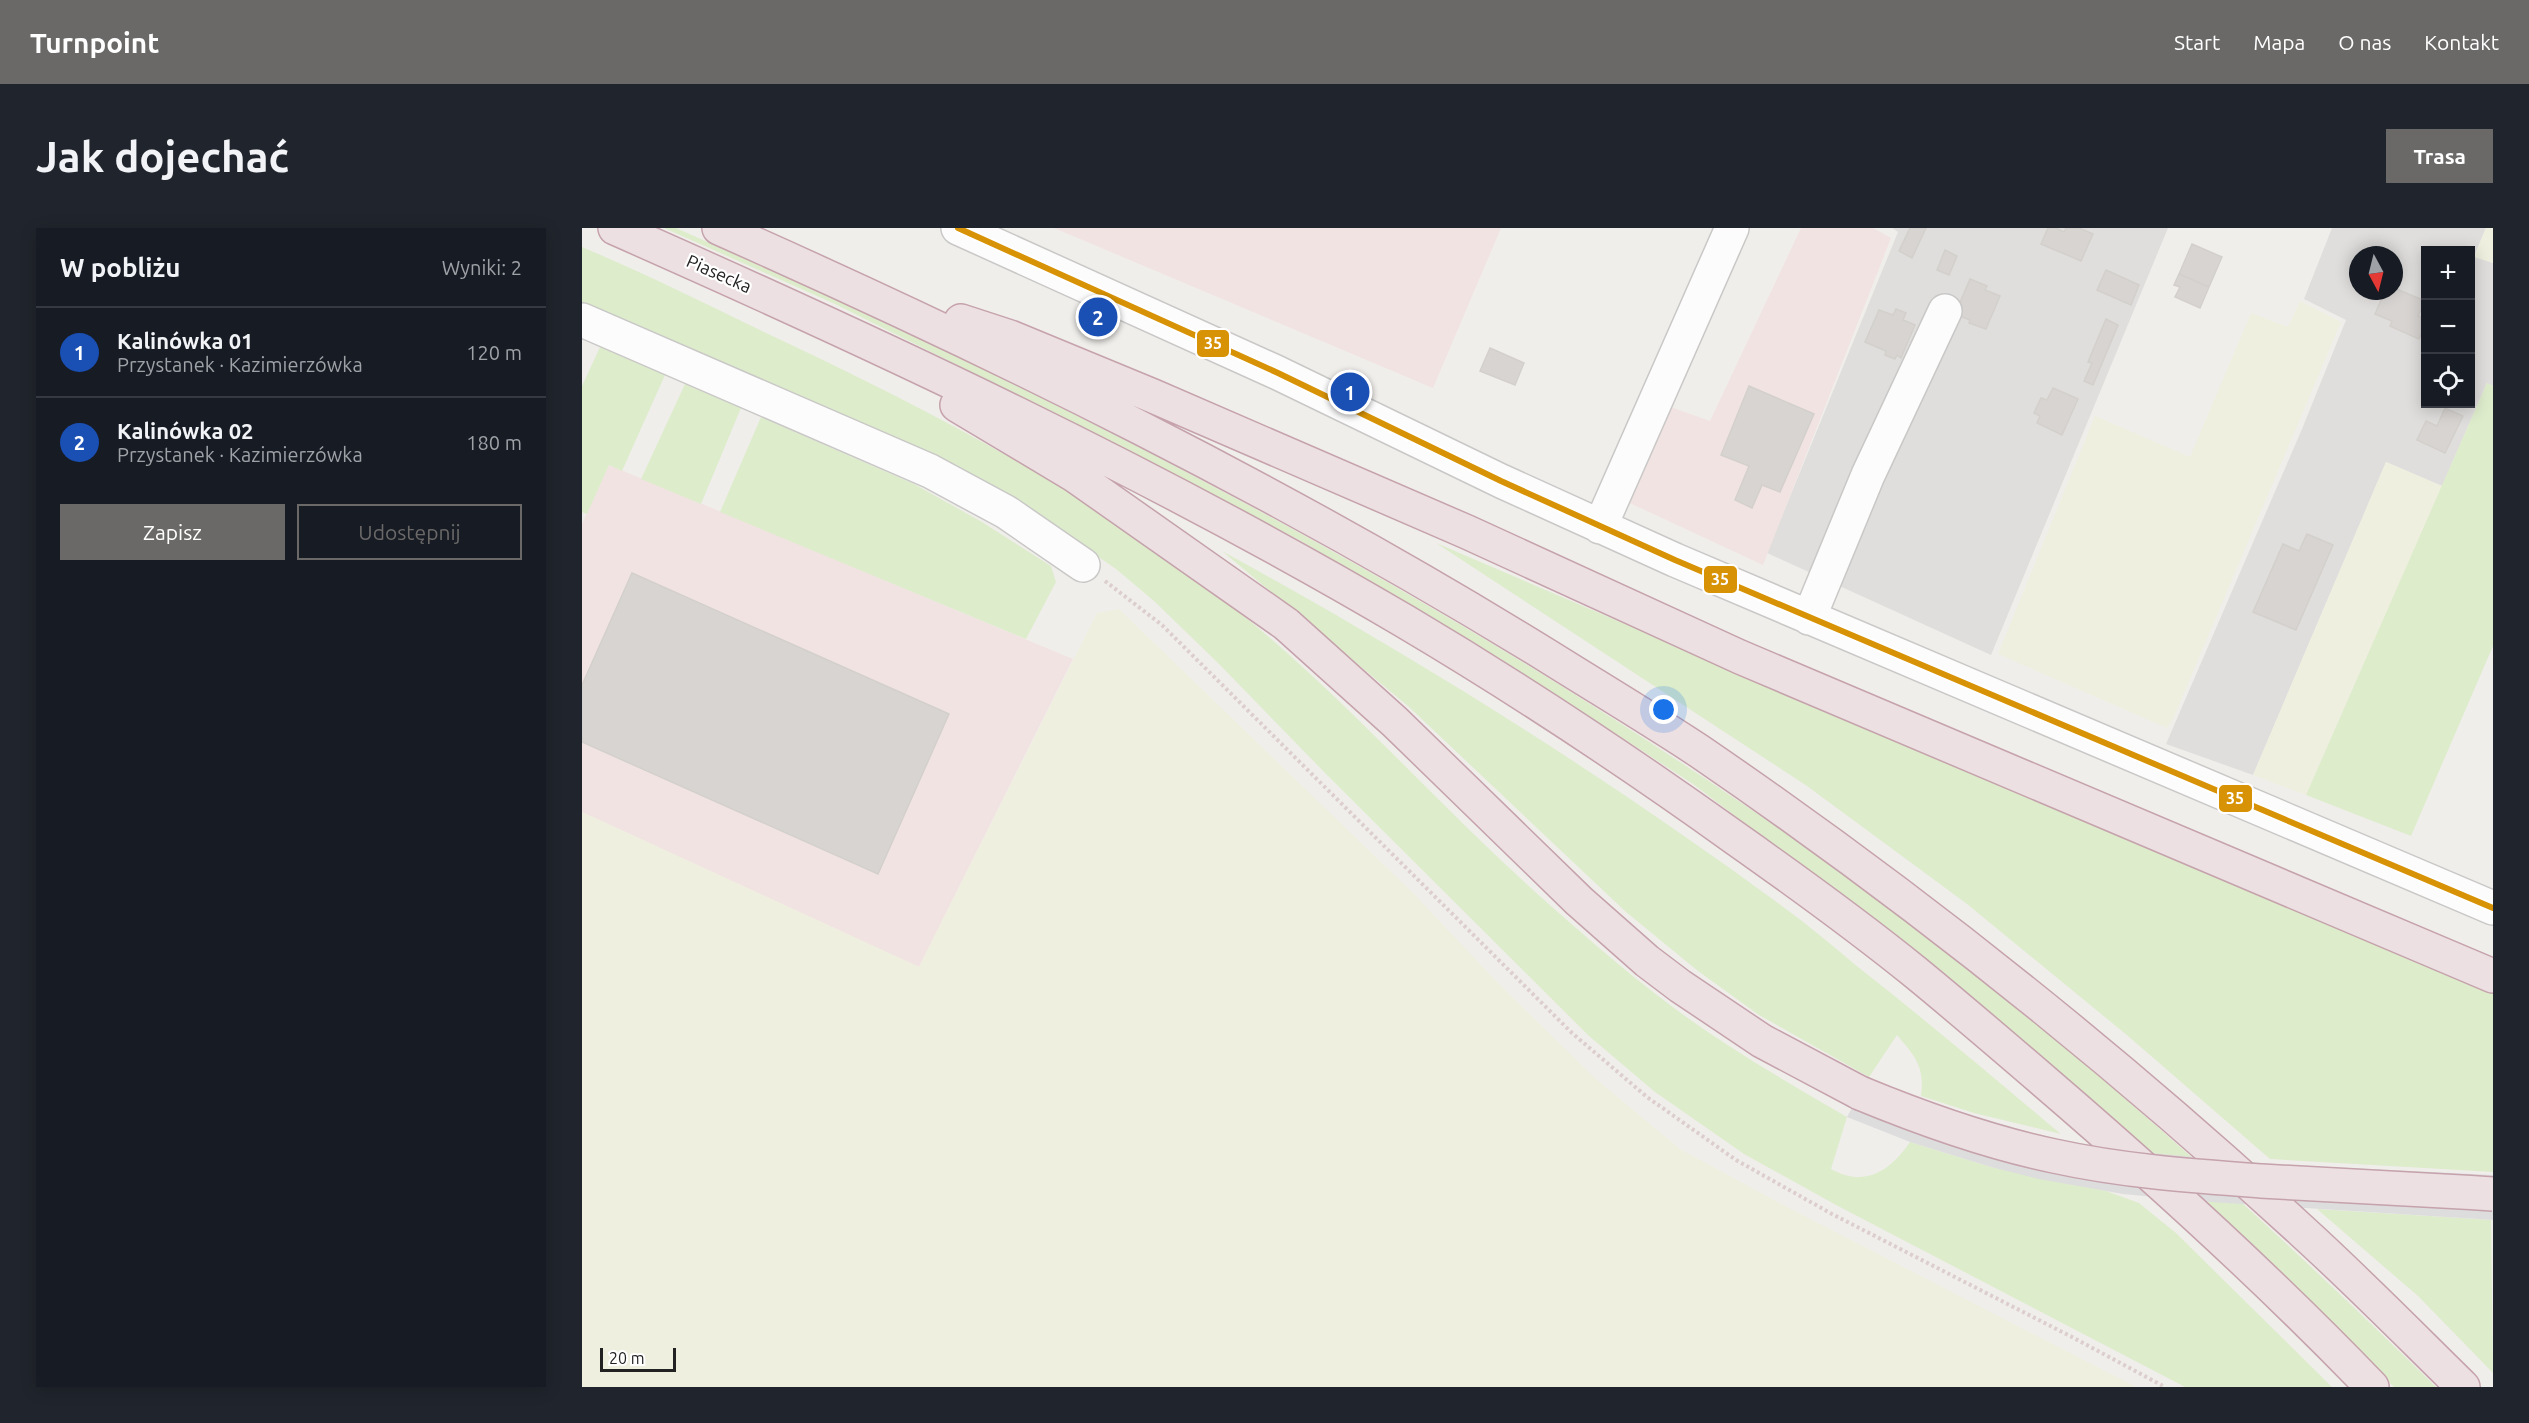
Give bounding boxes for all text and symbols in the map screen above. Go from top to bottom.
text: Turnpoint [30,27,159,58]
text: Start [2174,30,2220,54]
text: Mapa [2253,30,2305,54]
text: O nas [2338,30,2391,54]
text: Kontakt [2424,30,2499,54]
button: Trasa [2386,129,2493,183]
text: Jak dojechać [36,133,289,180]
north arrow [2349,246,2403,300]
map controls [2421,246,2475,408]
button: + [2421,246,2475,300]
street label: Piasecka [684,250,755,296]
text: W pobliżu [60,253,181,282]
text: Wyniki: 2 [442,256,522,279]
pin: 2 [1078,294,1118,340]
button: − [2421,300,2475,354]
text: Kalinówka 01 [117,328,253,353]
line badge: 35 [1196,329,1230,358]
text: 35 [1204,334,1222,352]
text: 1 [74,341,85,364]
text: 120 m [466,341,522,364]
text: Przystanek · Kazimierzówka [117,353,363,376]
button: locate [2421,354,2475,408]
pin: 1 [1330,370,1370,414]
text: Kalinówka 02 [117,418,253,443]
text: 2 [74,431,85,454]
text: 180 m [466,431,522,454]
text: Przystanek · Kazimierzówka [117,443,363,466]
button: Zapisz [60,504,285,560]
button: Udostępnij [297,504,522,560]
line badge: 35 [1703,565,1738,594]
text: 35 [1711,570,1729,588]
your location [1649,695,1678,724]
line badge: 35 [2218,784,2253,813]
text: 35 [2226,789,2244,807]
scale bar [600,1345,676,1372]
text: 20 m [609,1349,645,1367]

